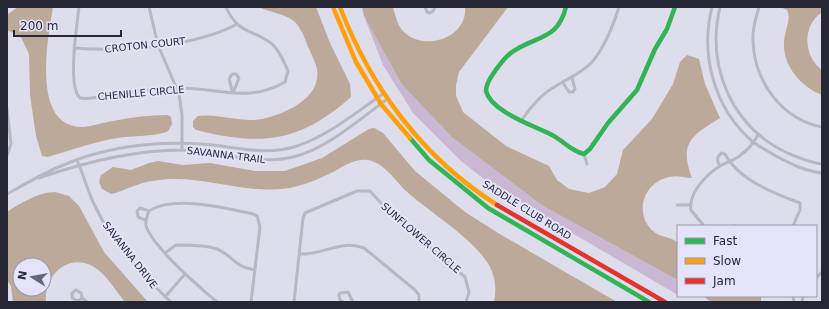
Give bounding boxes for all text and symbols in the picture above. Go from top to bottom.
scale bar [14,12,121,38]
text: 200 m [20,19,58,33]
street label: CROTON COURT [104,35,187,55]
street label: CHENILLE CIRCLE [97,84,185,102]
street label: SAVANNA TRAIL [186,145,266,165]
street label: SADDLE CLUB ROAD [481,178,574,242]
street label: SUNFLOWER CIRCLE [379,201,463,275]
street label: SAVANNA DRIVE [101,219,159,291]
legend [677,225,817,297]
text: Fast [713,234,737,248]
text: Slow [713,254,741,268]
north arrow [12,257,52,297]
text: N [15,269,30,281]
text: Jam [712,274,736,288]

